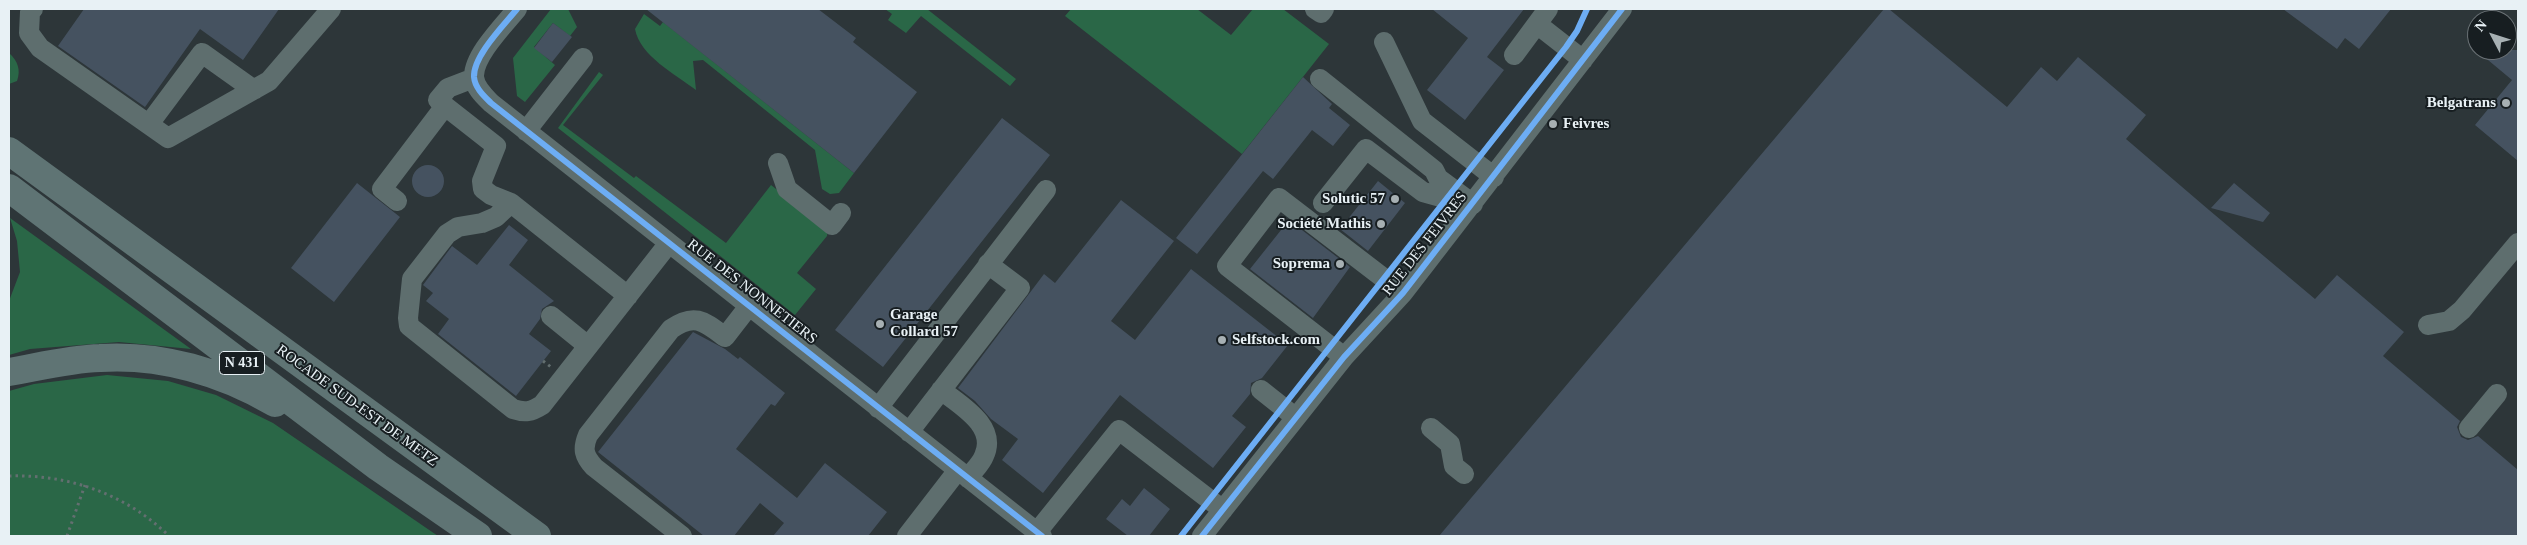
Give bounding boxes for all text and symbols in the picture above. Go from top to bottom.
north arrow [2467,10,2517,60]
text: N [2472,17,2490,34]
place label: Belgatrans [2427,94,2496,112]
marker: Belgatrans [2500,97,2512,109]
place label: Feivres [1563,115,1609,133]
marker: Feivres [1547,118,1559,130]
street label: RUE DES FEIVRES [1379,189,1471,299]
place label: Solutic 57 [1322,190,1385,208]
marker: Solutic 57 [1389,193,1401,205]
place label: Société Mathis [1277,215,1371,233]
marker: Société Mathis [1375,218,1387,230]
street label: RUE DES NONNETIERS [683,236,821,348]
place label: Soprema [1273,255,1330,273]
marker: Soprema [1334,258,1346,270]
place label: Garage Collard 57 [890,306,958,341]
marker: Garage Collard 57 [874,318,886,330]
place label: Selfstock.com [1232,331,1320,349]
marker: Selfstock.com [1216,334,1228,346]
street label: ROCADE SUD-EST DE METZ [273,341,441,471]
road number: N 431 [220,352,264,374]

